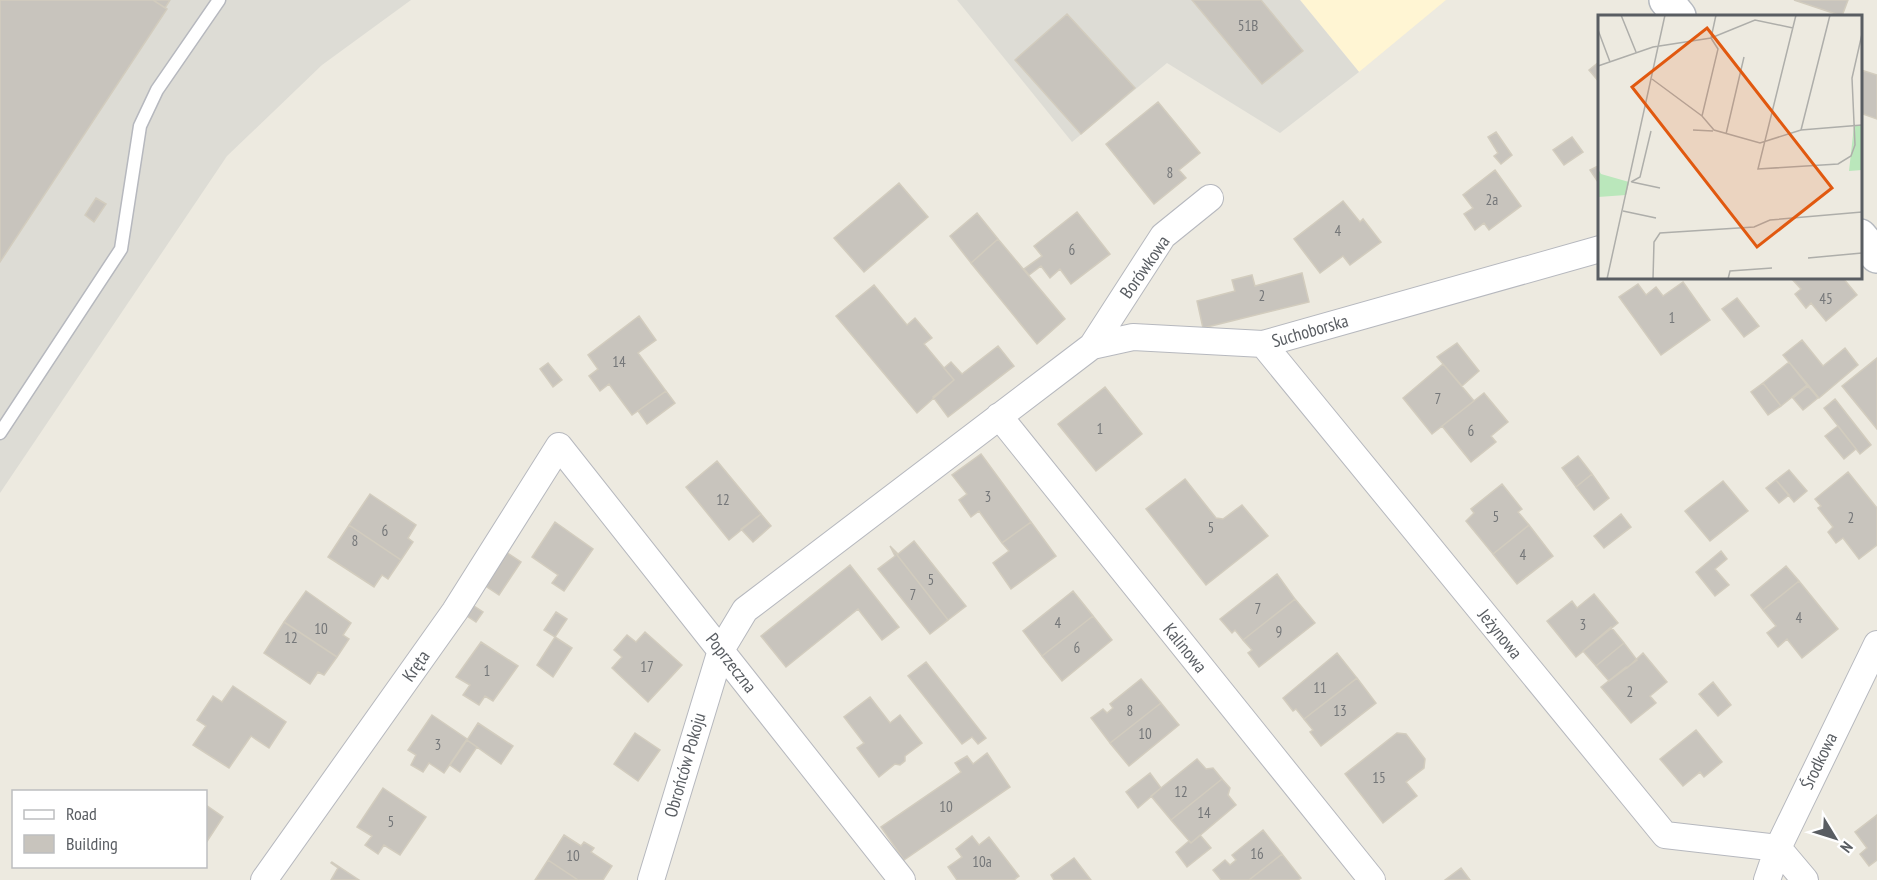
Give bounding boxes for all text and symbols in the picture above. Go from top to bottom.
inset map [1598,15,1862,279]
house number: 51B [1238,16,1258,35]
house number: 8 [1167,163,1173,182]
house number: 2a [1486,190,1498,209]
house number: 4 [1335,221,1342,240]
street label: Borówkowa [1115,231,1175,303]
house number: 6 [1069,240,1076,259]
house number: 2 [1259,286,1265,305]
house number: 45 [1819,289,1833,308]
house number: 1 [1669,308,1675,327]
street label: Suchoborska [1269,309,1351,352]
house number: 14 [612,352,626,371]
house number: 7 [1435,389,1441,408]
house number: 1 [1097,419,1103,438]
house number: 6 [1468,421,1475,440]
house number: 3 [985,487,991,506]
house number: 12 [716,490,730,509]
house number: 5 [1493,507,1499,526]
house number: 2 [1848,508,1854,527]
house number: 5 [1208,518,1214,537]
house number: 6 [382,521,389,540]
house number: 8 [352,531,358,550]
house number: 4 [1520,545,1527,564]
house number: 5 [928,570,934,589]
house number: 7 [910,585,916,604]
house number: 7 [1255,599,1261,618]
street label: Jeżynowa [1473,603,1528,664]
house number: 4 [1796,608,1803,627]
house number: 4 [1055,613,1062,632]
house number: 3 [1580,615,1586,634]
street label: Kalinowa [1158,618,1212,677]
house number: 10 [314,619,328,638]
house number: 9 [1276,622,1282,641]
house number: 12 [284,628,298,647]
street label: Poprzeczna [701,628,762,697]
house number: 6 [1074,638,1081,657]
street label: Kręta [397,646,434,686]
house number: 17 [640,657,654,676]
house number: 1 [484,661,490,680]
house number: 11 [1313,678,1327,697]
house number: 2 [1627,682,1633,701]
house number: 8 [1127,701,1133,720]
house number: 13 [1333,701,1347,720]
street label: Obrońców Pokoju [659,710,710,820]
house number: 10 [1138,724,1152,743]
street label: Środkowa [1795,729,1842,793]
house number: 3 [435,735,441,754]
house number: 15 [1372,768,1386,787]
house number: 12 [1174,782,1188,801]
legend [12,790,207,868]
house number: 10 [939,797,953,816]
text: Road [66,802,97,825]
house number: 14 [1197,803,1211,822]
north arrow [1805,808,1865,868]
house number: 5 [388,812,394,831]
text: Building [66,832,118,855]
text: N [1836,838,1857,857]
house number: 16 [1250,844,1264,863]
house number: 10 [566,846,580,865]
house number: 10a [972,852,992,871]

